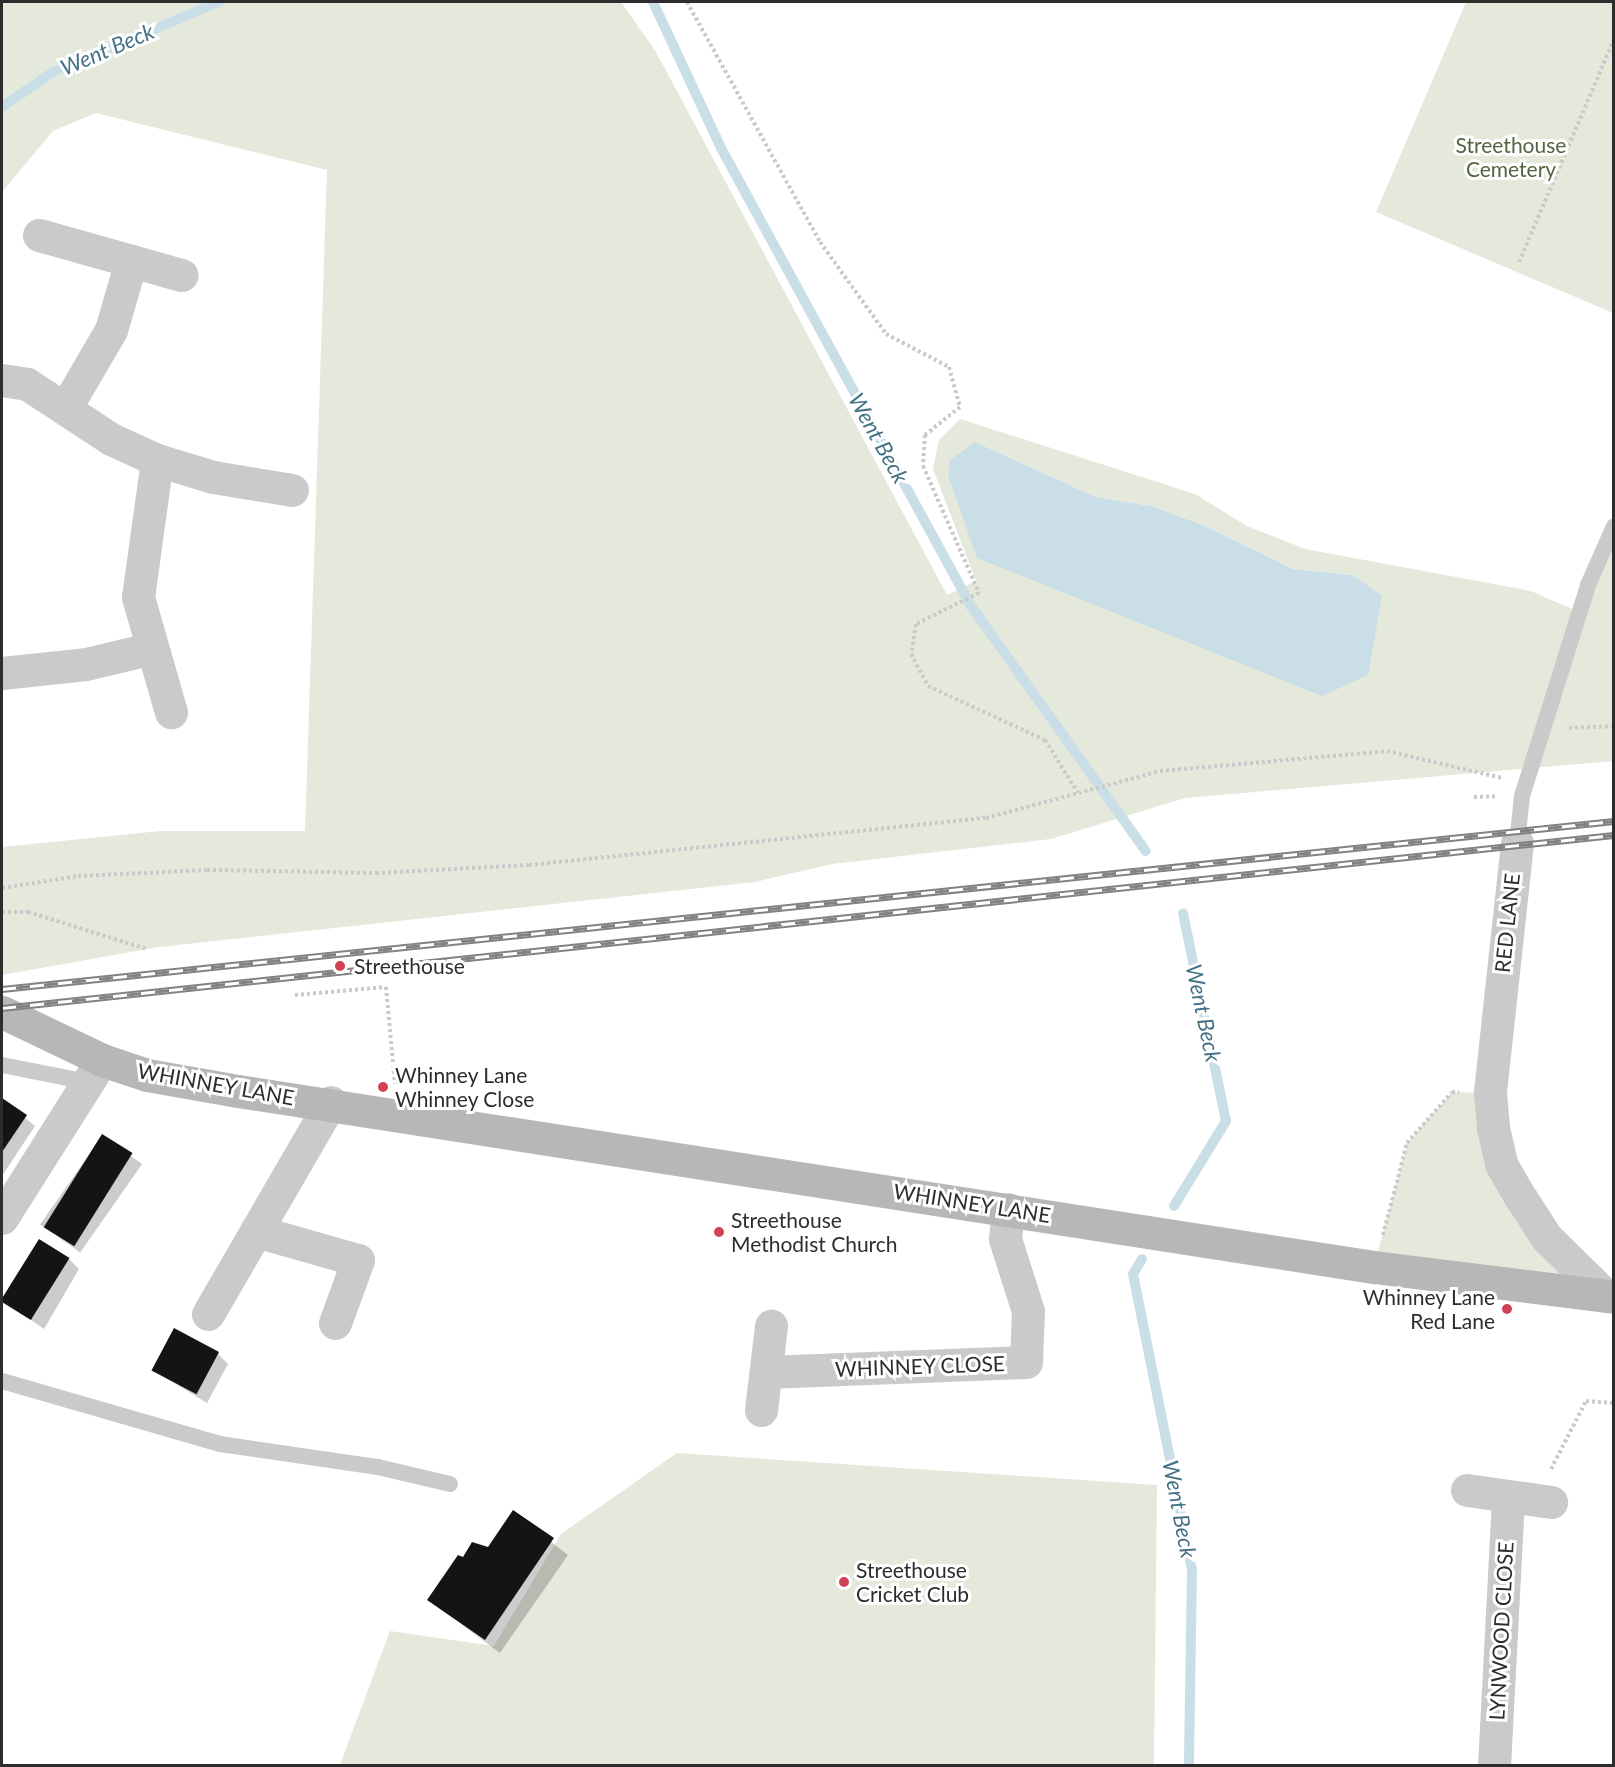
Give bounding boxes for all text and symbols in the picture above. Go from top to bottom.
water label: Went Beck [56,18,158,80]
park label: Streethouse Cemetery [1456,132,1566,182]
water label: Went Beck [843,388,915,488]
street label: RED LANE [1489,872,1525,974]
place label: Streethouse [354,953,465,979]
marker: Streethouse [331,957,349,975]
water label: Went Beck [1181,962,1227,1064]
street label: WHINNEY LANE [135,1058,297,1110]
place label: Whinney Lane Whinney Close [395,1062,535,1112]
marker: Whinney Lane Whinney Close [376,1080,390,1094]
street label: WHINNEY LANE [891,1178,1053,1228]
place label: Streethouse Methodist Church [731,1207,898,1257]
marker: Streethouse Methodist Church [712,1225,726,1239]
place label: Whinney Lane Red Lane [1362,1284,1495,1334]
marker: Whinney Lane Red Lane [1500,1302,1514,1316]
street label: WHINNEY CLOSE [834,1350,1006,1382]
water label: Went Beck [1158,1458,1202,1560]
street label: LYNWOOD CLOSE [1484,1541,1518,1721]
place label: Streethouse Cricket Club [856,1557,969,1607]
marker: Streethouse Cricket Club [837,1575,851,1589]

